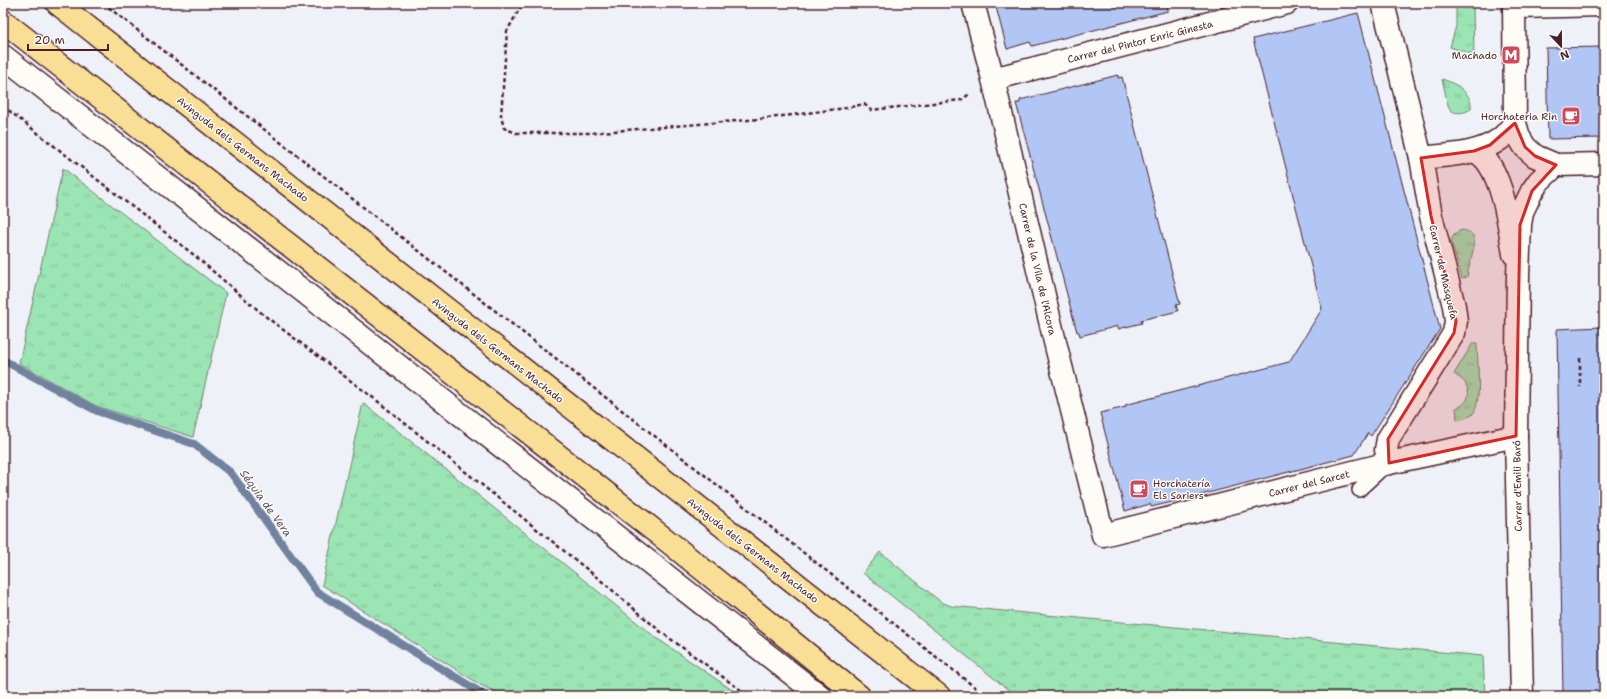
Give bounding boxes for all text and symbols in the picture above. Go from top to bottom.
street label: Carrer del Pintor Enric Ginesta [1066,17,1215,66]
scale bar [28,26,108,52]
north arrow [1541,26,1581,66]
text: 20 m [34,32,65,48]
metro station icon: Machado [1500,44,1522,66]
text: N [1557,46,1571,64]
place label: Machado [1452,49,1497,62]
street label: Avinguda dels Germans Machado [174,94,311,205]
cafe icon: Horchateria Rin [1560,105,1582,127]
place label: Horchateria Rin [1481,110,1557,123]
street label: Carrer de la Vila de l'Alcora [1016,202,1059,337]
street label: Carrer de Masquefa [1426,224,1461,321]
street label: Avinguda dels Germans Machado [429,295,566,406]
street label: Carrer d'Emili Baró [1510,440,1525,532]
water label: Séquia de Vera [236,467,295,540]
street label: Carrer del Sarcet [1267,467,1351,500]
place label: Horchatería Els Sariers [1153,477,1211,502]
cafe icon: Horchatería Els Sariers [1128,478,1150,500]
street label: Avinguda dels Germans Machado [684,495,821,606]

